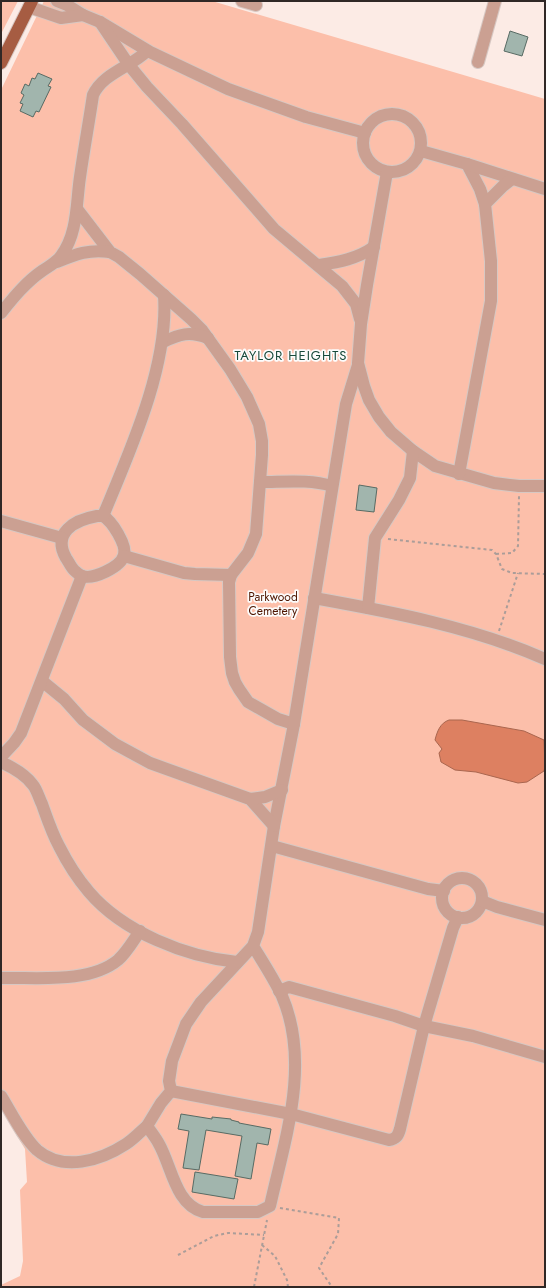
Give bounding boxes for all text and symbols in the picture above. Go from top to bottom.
district label: TAYLOR HEIGHTS [235,346,347,365]
park label: Parkwood Cemetery [248,588,298,620]

